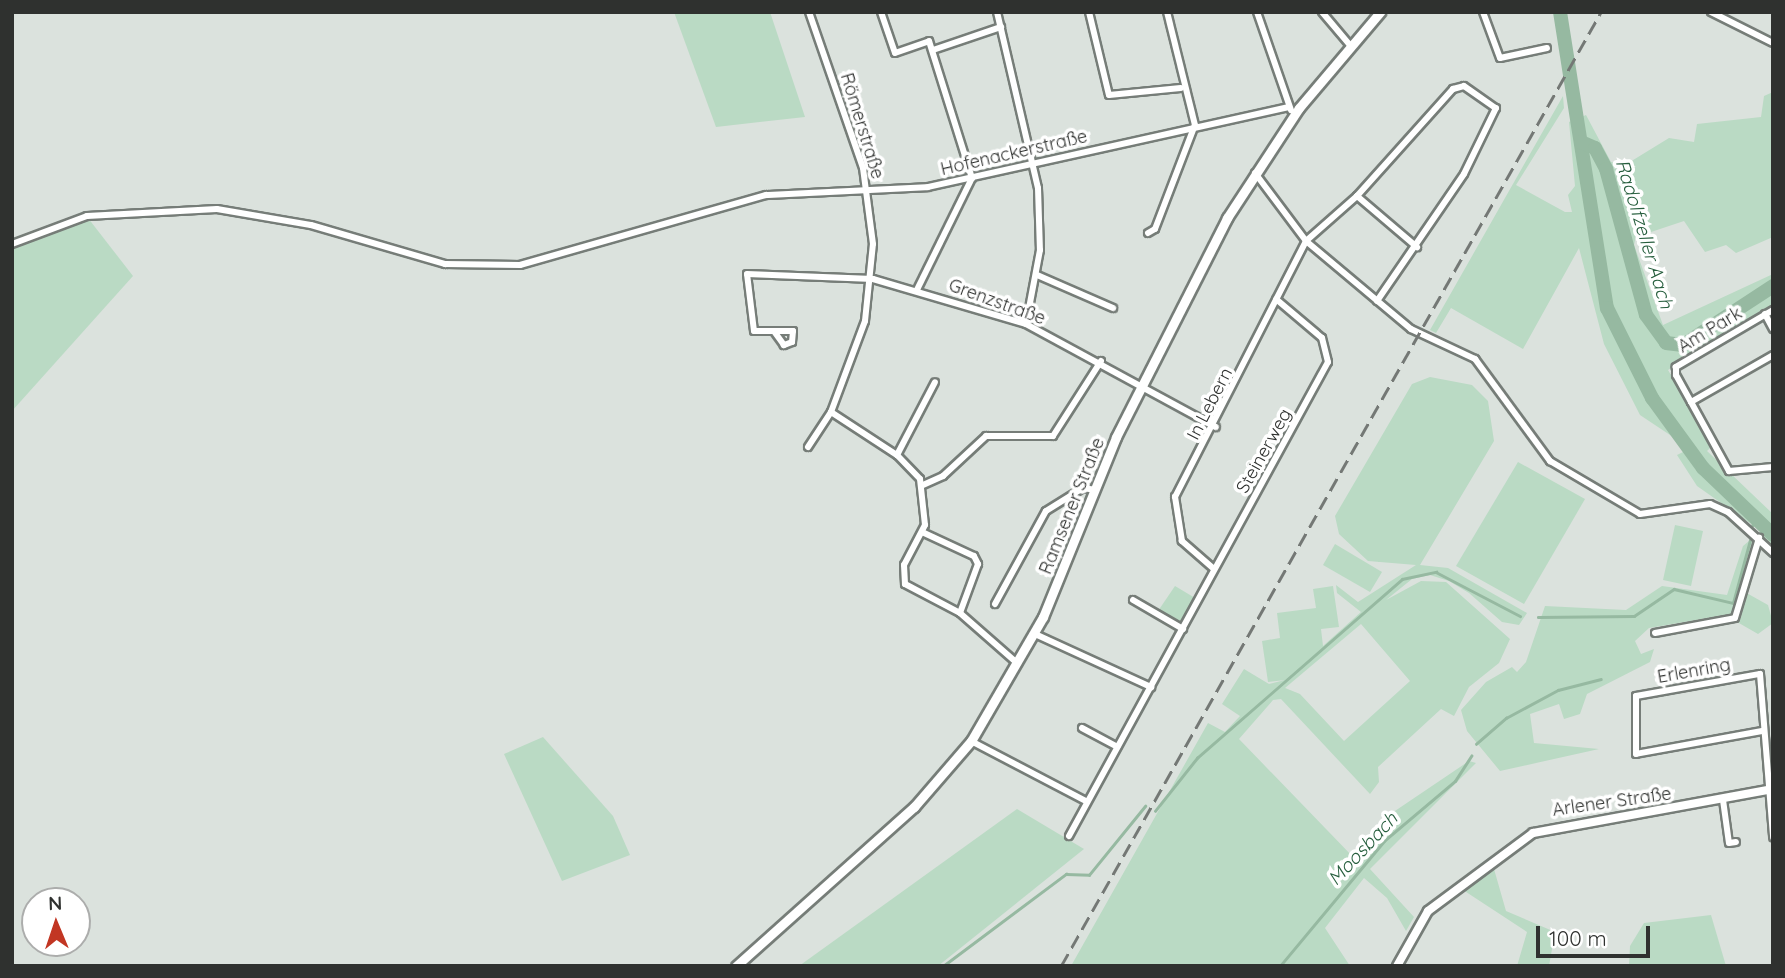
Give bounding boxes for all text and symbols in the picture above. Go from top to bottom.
street label: Römerstraße [836,70,888,182]
street label: Hofenackerstraße [938,126,1090,180]
water label: Radolfzeller Aach [1610,157,1678,311]
street label: Grenzstraße [946,274,1048,330]
street label: Am Park [1674,302,1746,358]
street label: In Lebern [1183,364,1237,444]
street label: Steinerweg [1232,405,1296,497]
street label: Ramsener Straße [1035,435,1109,577]
street label: Erlenring [1656,654,1732,688]
street label: Arlener Straße [1551,783,1673,821]
water label: Moosbach [1324,808,1402,890]
north arrow [21,887,91,957]
text: N [48,891,63,915]
scale bar [1540,912,1654,956]
text: 100 m [1549,925,1607,951]

